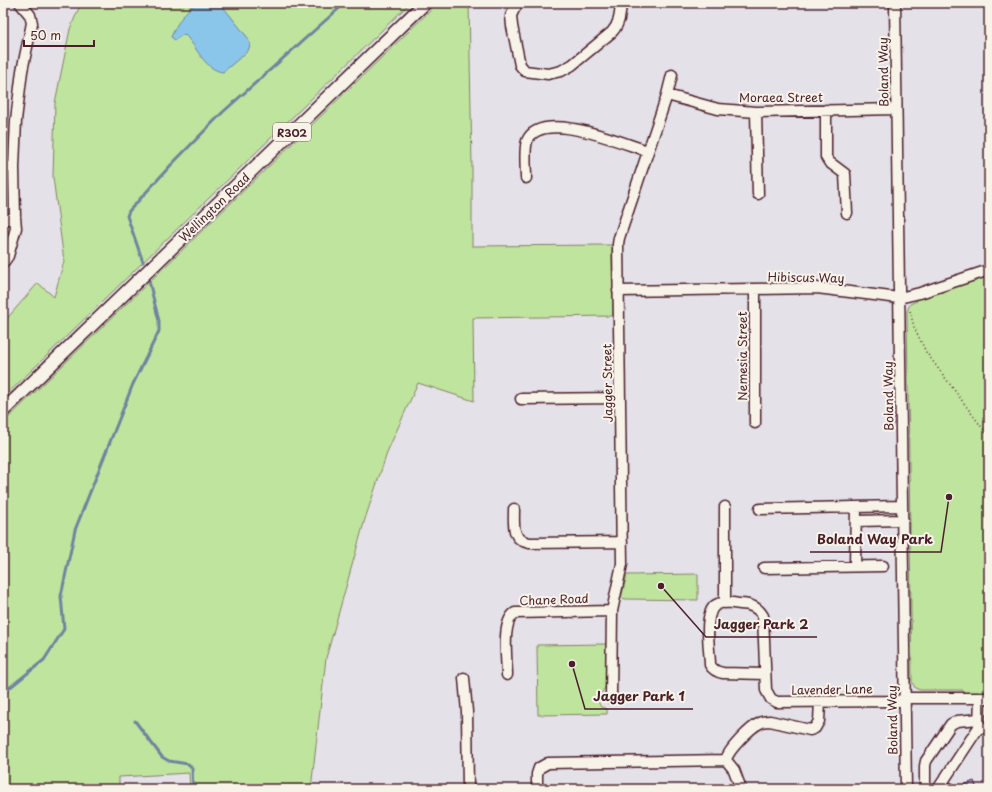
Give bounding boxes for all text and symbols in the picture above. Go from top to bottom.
scale bar [24,22,94,48]
text: 50 m [30,26,61,44]
street label: Boland Way [873,37,893,107]
street label: Moraea Street [739,88,823,106]
road number: R302 [273,123,311,141]
street label: Wellington Road [174,168,254,246]
street label: Hibiscus Way [767,267,845,287]
street label: Nemesia Street [733,311,751,401]
street label: Jagger Street [597,343,617,423]
street label: Boland Way [878,361,898,431]
callout: Boland Way Park [810,527,941,552]
text: Boland Way Park [817,529,933,548]
street label: Chane Road [519,589,589,609]
callout: Jagger Park 2 [706,612,817,637]
text: Jagger Park 2 [714,614,808,633]
street label: Lavender Lane [791,679,873,699]
callout: Jagger Park 1 [585,684,693,709]
street label: Boland Way [882,685,902,755]
text: Jagger Park 1 [593,686,685,705]

